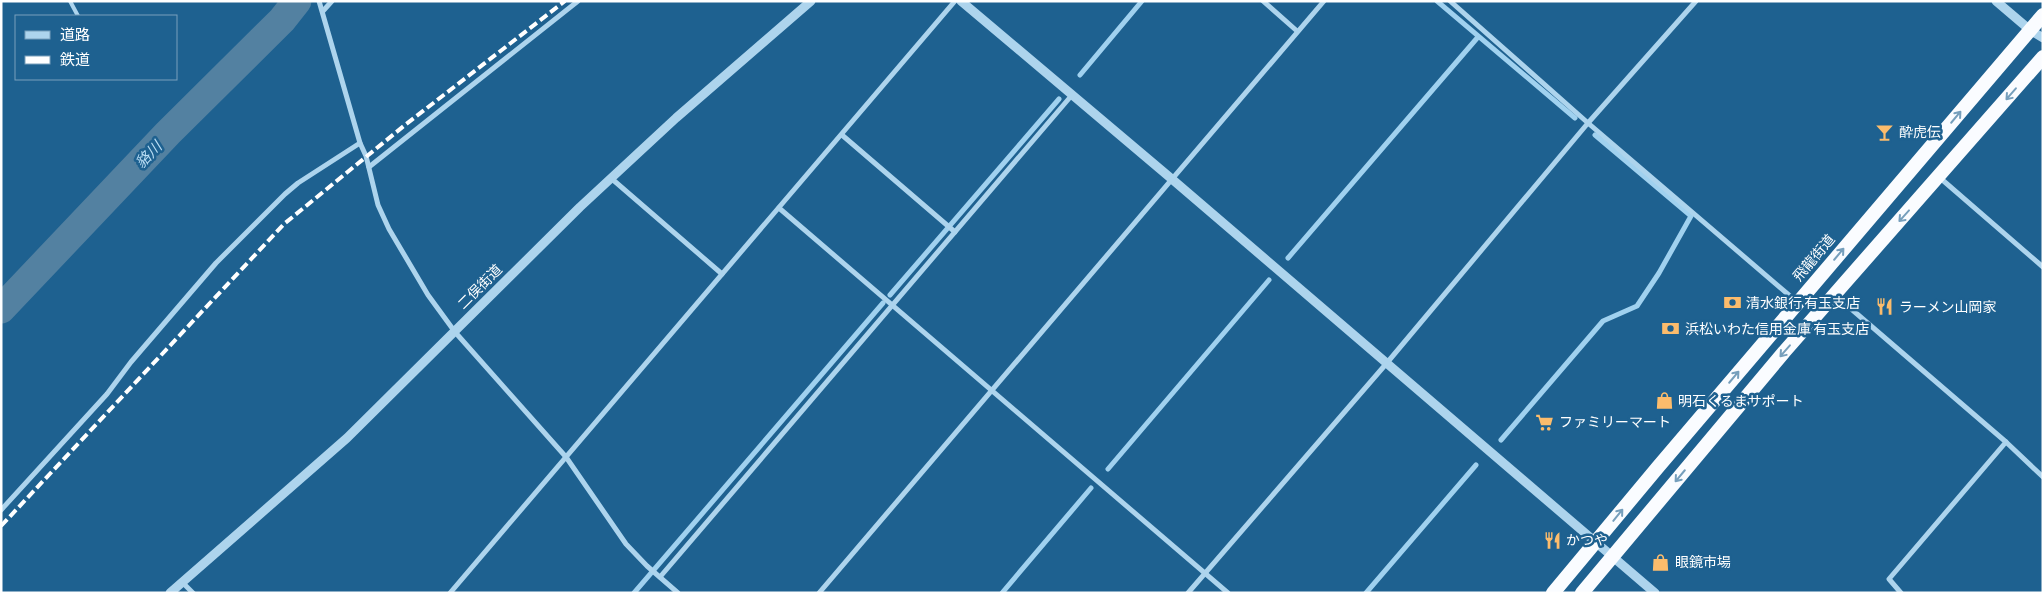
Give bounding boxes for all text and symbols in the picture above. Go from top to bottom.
legend [15,15,178,80]
text: 道路 [60,26,90,45]
text: 鉄道 [60,51,90,70]
one-way arrow [2006,87,2017,100]
one-way arrow [1950,110,1962,123]
bar icon: 酔虎伝 [1875,122,1895,142]
place label: 酔虎伝 [1899,124,1941,141]
water label: 貉川 [132,136,168,172]
one-way arrow [1898,210,1910,223]
street label: 飛龍街道 [1789,231,1839,285]
one-way arrow [1833,247,1845,260]
street label: 二俣街道 [454,261,506,313]
bank icon: 清水銀行 有玉支店 [1722,293,1742,313]
place label: 清水銀行 有玉支店 [1746,295,1860,312]
restaurant icon: ラーメン山岡家 [1875,297,1895,317]
place label: ラーメン山岡家 [1899,299,1996,316]
bank icon: 浜松いわた信用金庫 有玉支店 [1661,319,1681,339]
place label: 浜松いわた信用金庫 有玉支店 [1685,321,1869,338]
one-way arrow [1779,345,1791,358]
one-way arrow [1728,371,1739,384]
shop icon: 明石くるまサポート [1654,391,1674,411]
place label: 明石くるまサポート [1678,393,1804,410]
supermarket icon: ファミリーマート [1535,412,1555,432]
place label: ファミリーマート [1559,414,1671,431]
one-way arrow [1675,469,1686,482]
one-way arrow [1612,509,1623,522]
restaurant icon: かつや [1542,530,1562,550]
place label: かつや [1566,532,1608,549]
shop icon: 眼鏡市場 [1651,552,1671,572]
place label: 眼鏡市場 [1675,554,1731,571]

